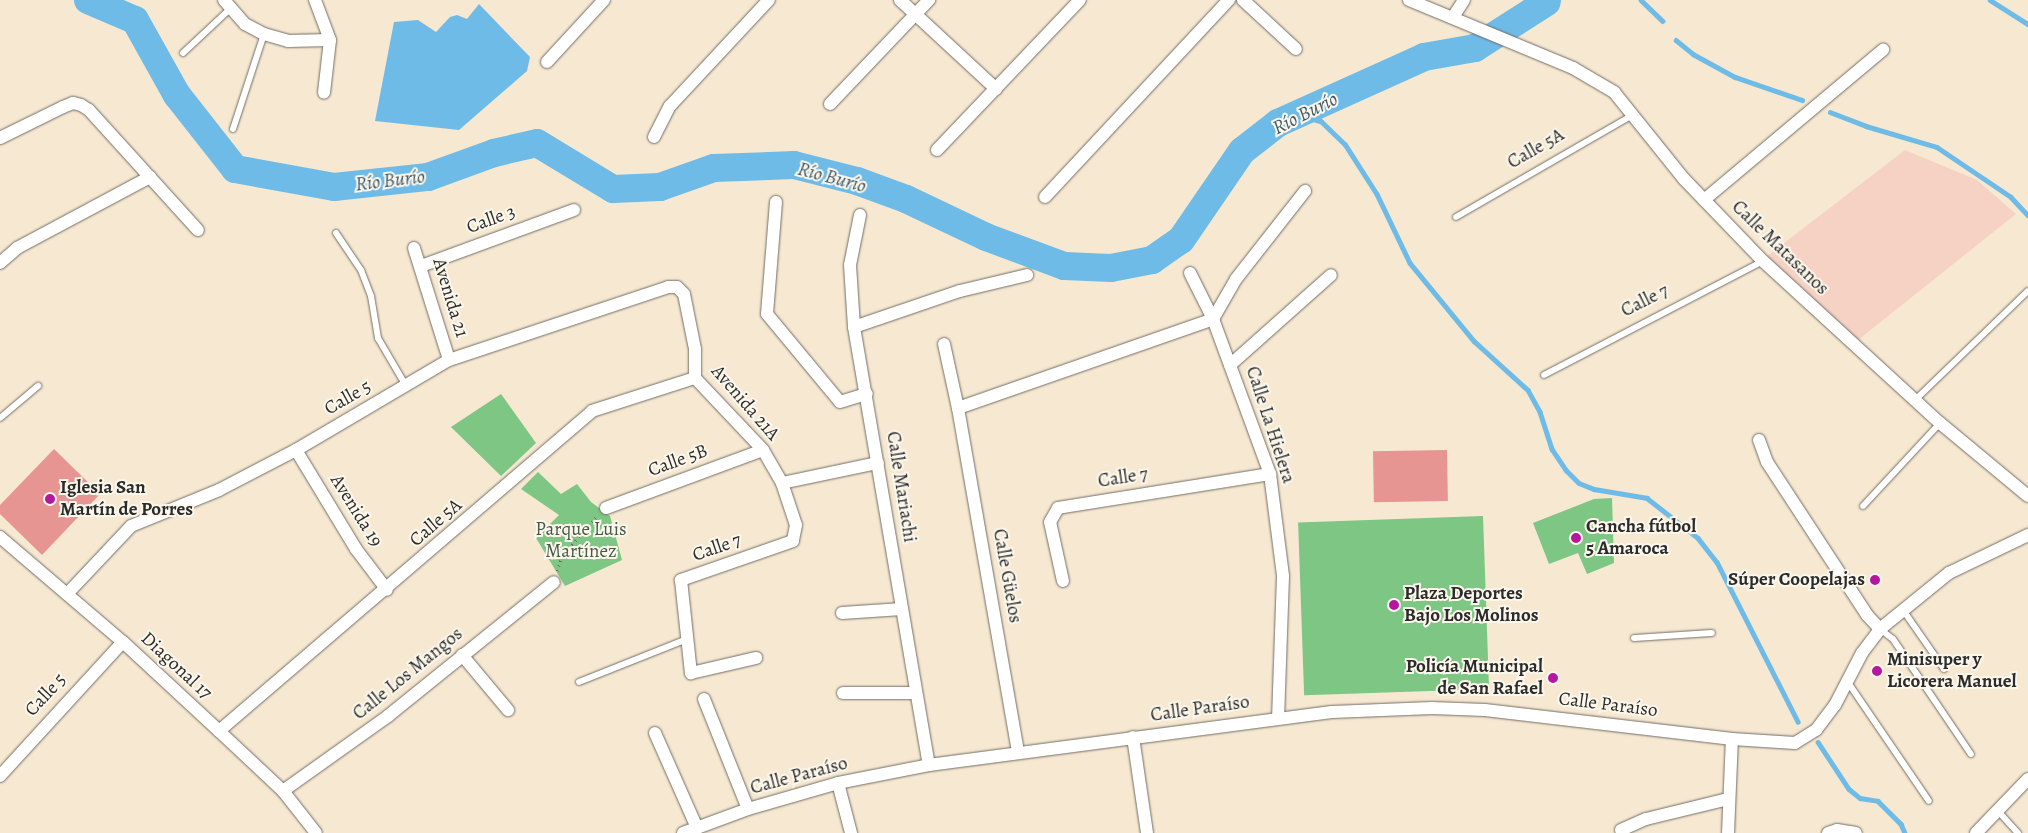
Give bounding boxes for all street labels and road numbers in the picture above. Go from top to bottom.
street label: Calle 5A [1504,124,1568,174]
street label: Calle Matasanos [1727,196,1833,300]
street label: Calle 3 [464,201,518,239]
street label: Avenida 21 [427,256,473,340]
street label: Calle 7 [1617,279,1673,323]
street label: Avenida 21A [706,361,784,445]
street label: Calle La Hielera [1240,364,1300,486]
street label: Calle 5 [320,376,376,420]
street label: Calle Mariachi [881,430,921,544]
street label: Calle 5B [645,440,711,482]
street label: Calle 7 [1096,463,1150,493]
street label: Avenida 19 [325,471,387,551]
street label: Calle 5A [405,494,467,552]
street label: Calle Güelos [988,527,1026,625]
street label: Calle 7 [690,529,744,567]
street label: Calle Los Mangos [349,623,467,725]
street label: Diagonal 17 [136,627,216,705]
street label: Calle 5 [20,669,72,721]
street label: Calle Paraíso [1557,688,1659,722]
street label: Calle Paraíso [1149,691,1251,727]
street label: Calle Paraíso [748,752,850,800]

